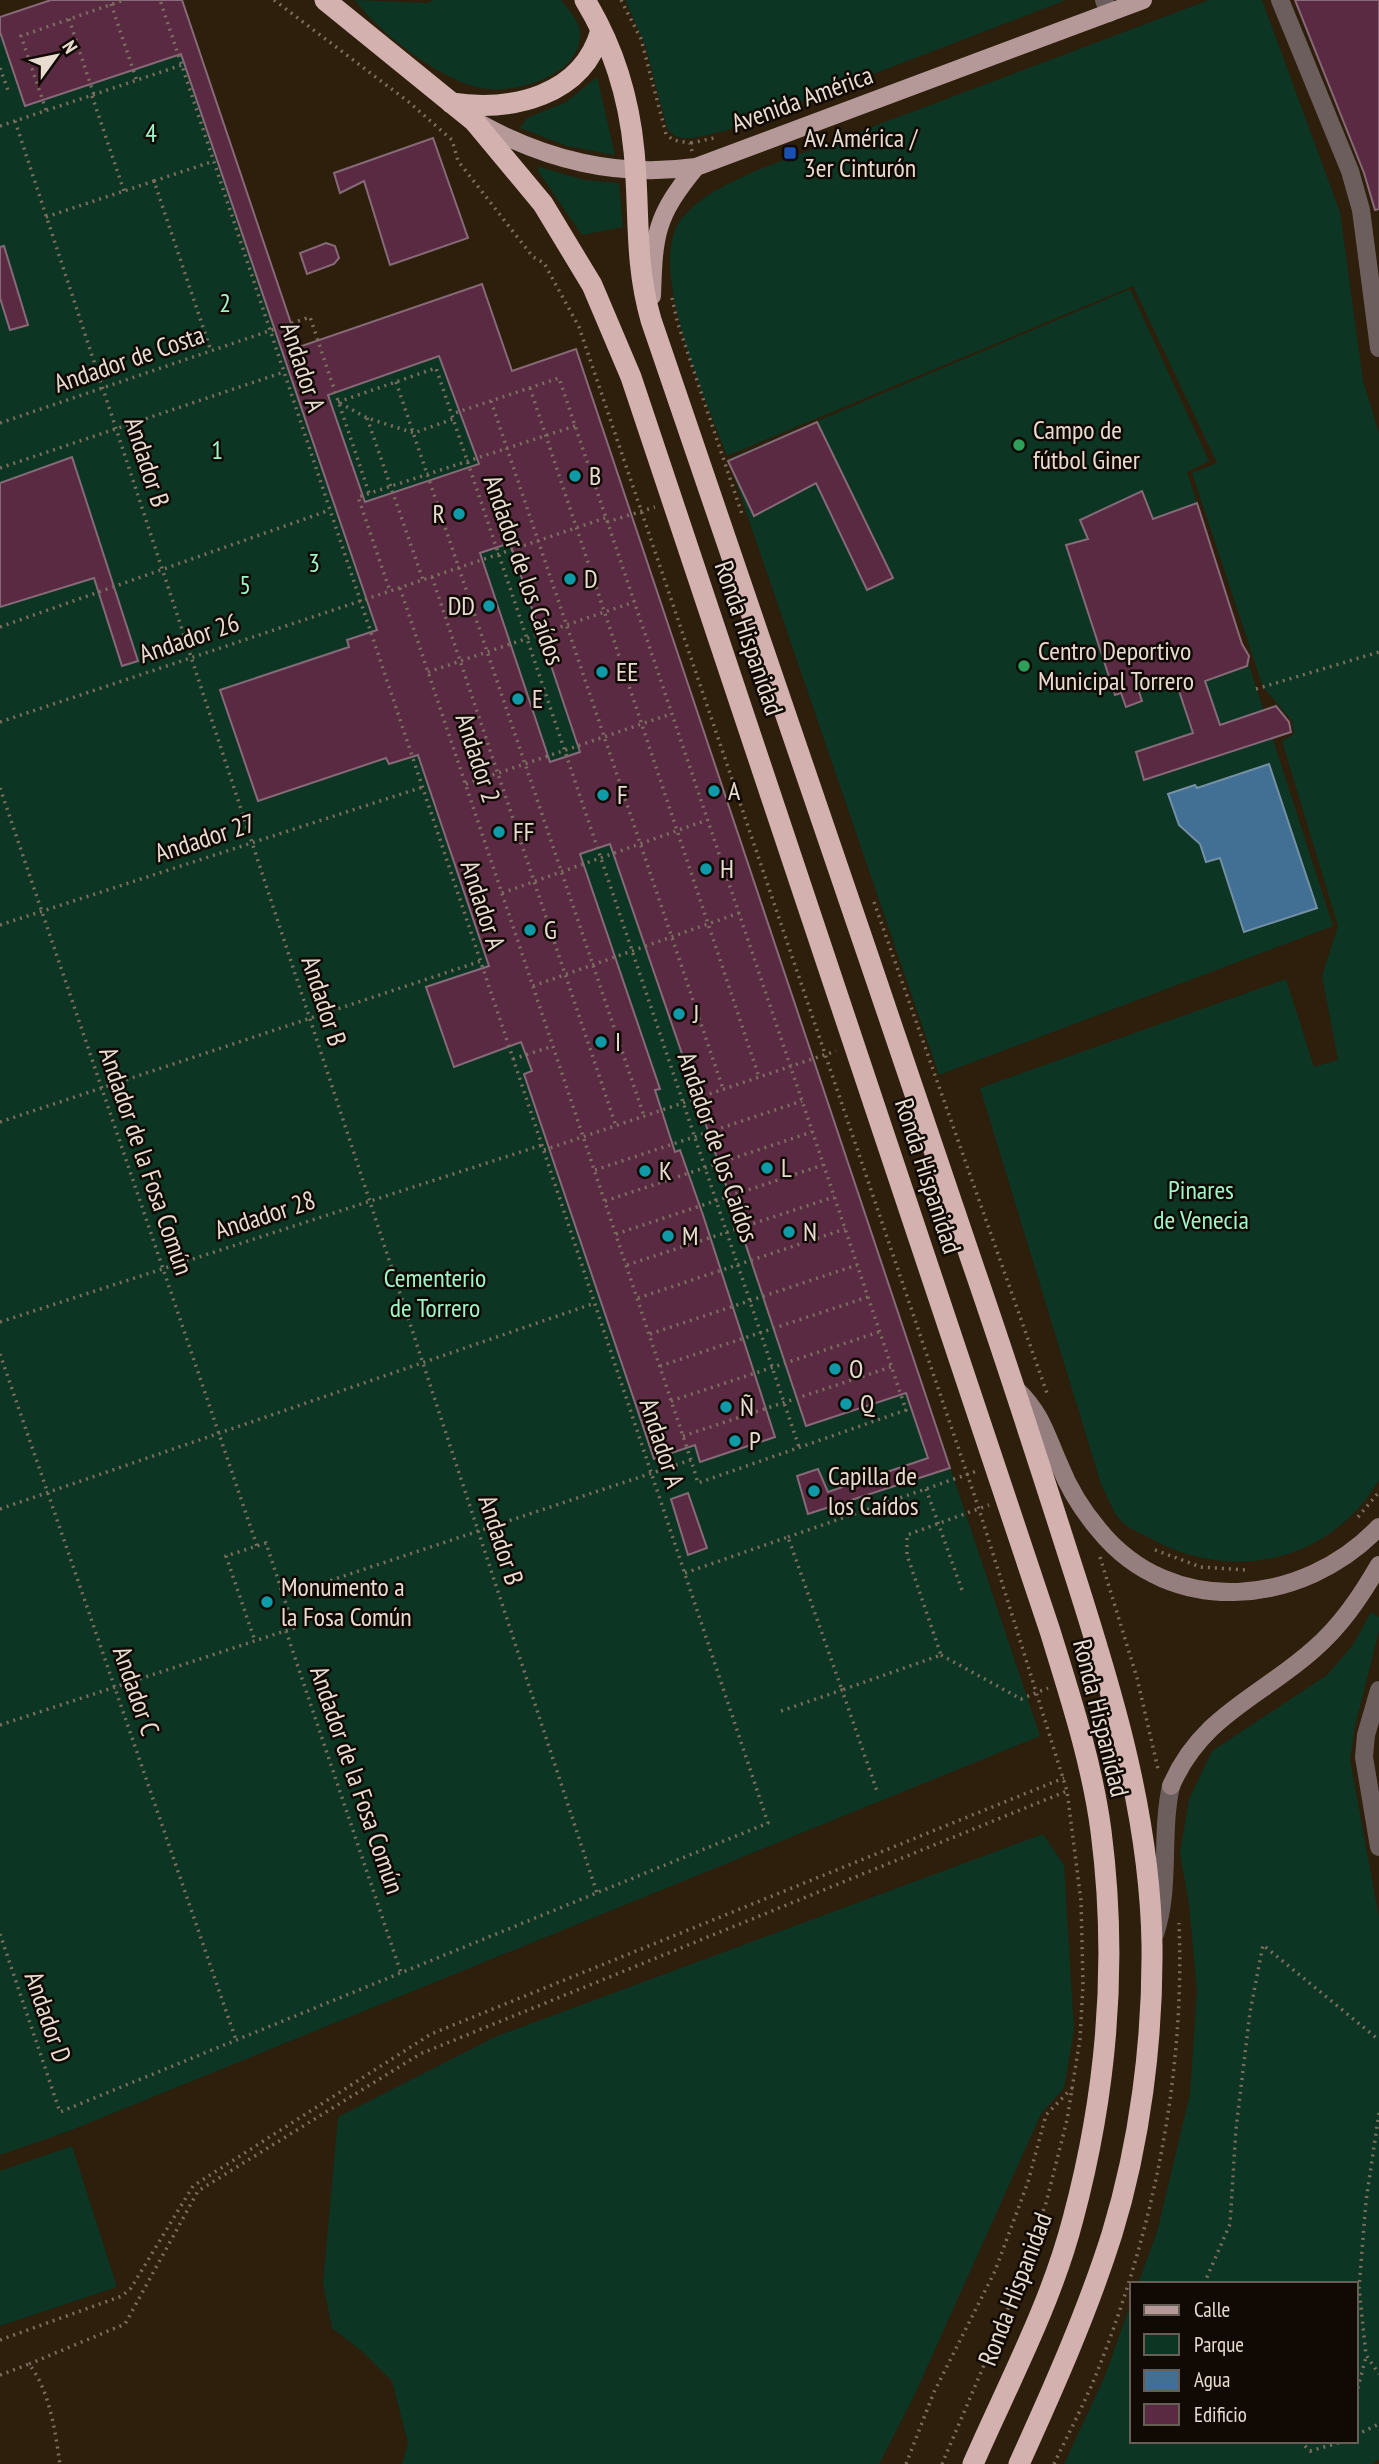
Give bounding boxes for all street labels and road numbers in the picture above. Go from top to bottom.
street label: Avenida América [727,58,877,139]
street label: Andador de Costa [49,317,208,400]
street label: Andador A [274,318,334,416]
street label: Andador B [117,413,177,511]
street label: Andador de los Caídos [477,471,572,669]
street label: Ronda Hispanidad [708,556,791,719]
street label: Andador 26 [134,605,243,670]
street label: Andador 2 [449,709,508,807]
street label: Andador 27 [150,806,259,869]
street label: Andador A [454,856,514,954]
street label: Andador B [294,952,354,1050]
street label: Andador de la Fosa Común [92,1043,201,1279]
street label: Andador de los Caídos [671,1048,766,1246]
street label: Ronda Hispanidad [888,1094,969,1258]
street label: Andador 28 [210,1183,319,1246]
street label: Andador A [633,1394,693,1492]
street label: Andador B [471,1491,531,1589]
street label: Ronda Hispanidad [1066,1636,1137,1800]
street label: Andador C [106,1642,167,1740]
street label: Andador de la Fosa Común [303,1662,412,1898]
street label: Andador D [18,1967,79,2067]
street label: Ronda Hispanidad [970,2208,1059,2370]

